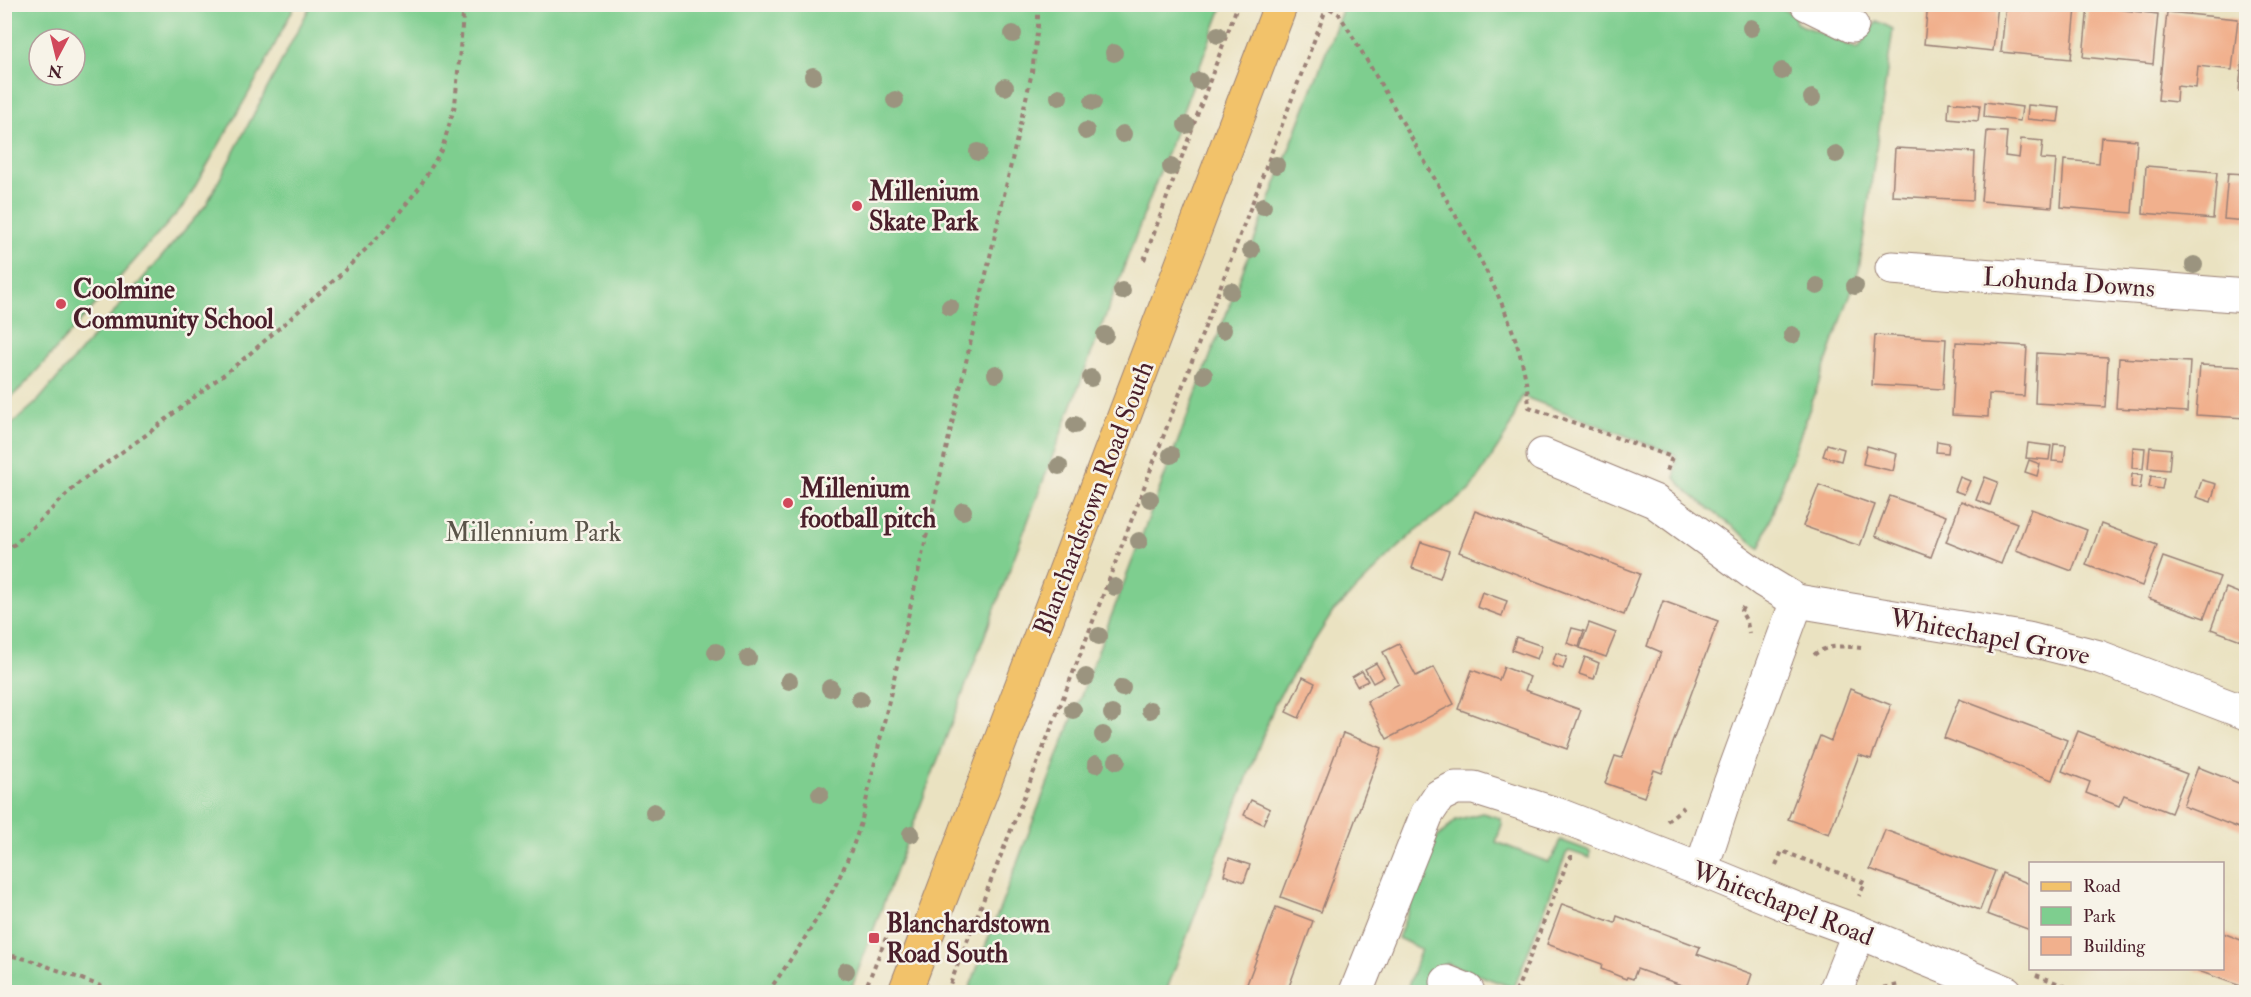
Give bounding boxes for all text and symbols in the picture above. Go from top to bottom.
north arrow [27,27,87,87]
text: N [46,60,65,82]
place label: Millenium Skate Park [868,176,980,238]
marker: Millenium Skate Park [850,199,864,213]
street label: Lohunda Downs [1982,261,2156,305]
place label: Coolmine Community School [73,274,274,337]
marker: Coolmine Community School [54,297,68,311]
street label: Blanchardstown Road South [1027,356,1161,640]
place label: Millenium football pitch [799,473,937,536]
marker: Millenium football pitch [781,496,795,510]
park label: Millennium Park [445,517,622,549]
street label: Whitechapel Grove [1886,602,2093,673]
street label: Whitechapel Road [1686,854,1878,954]
legend [2029,862,2224,970]
text: Road [2083,875,2121,898]
text: Park [2083,905,2116,928]
place label: Blanchardstown Road South [886,908,1050,970]
marker: Blanchardstown Road South [867,931,881,945]
text: Building [2083,935,2146,958]

